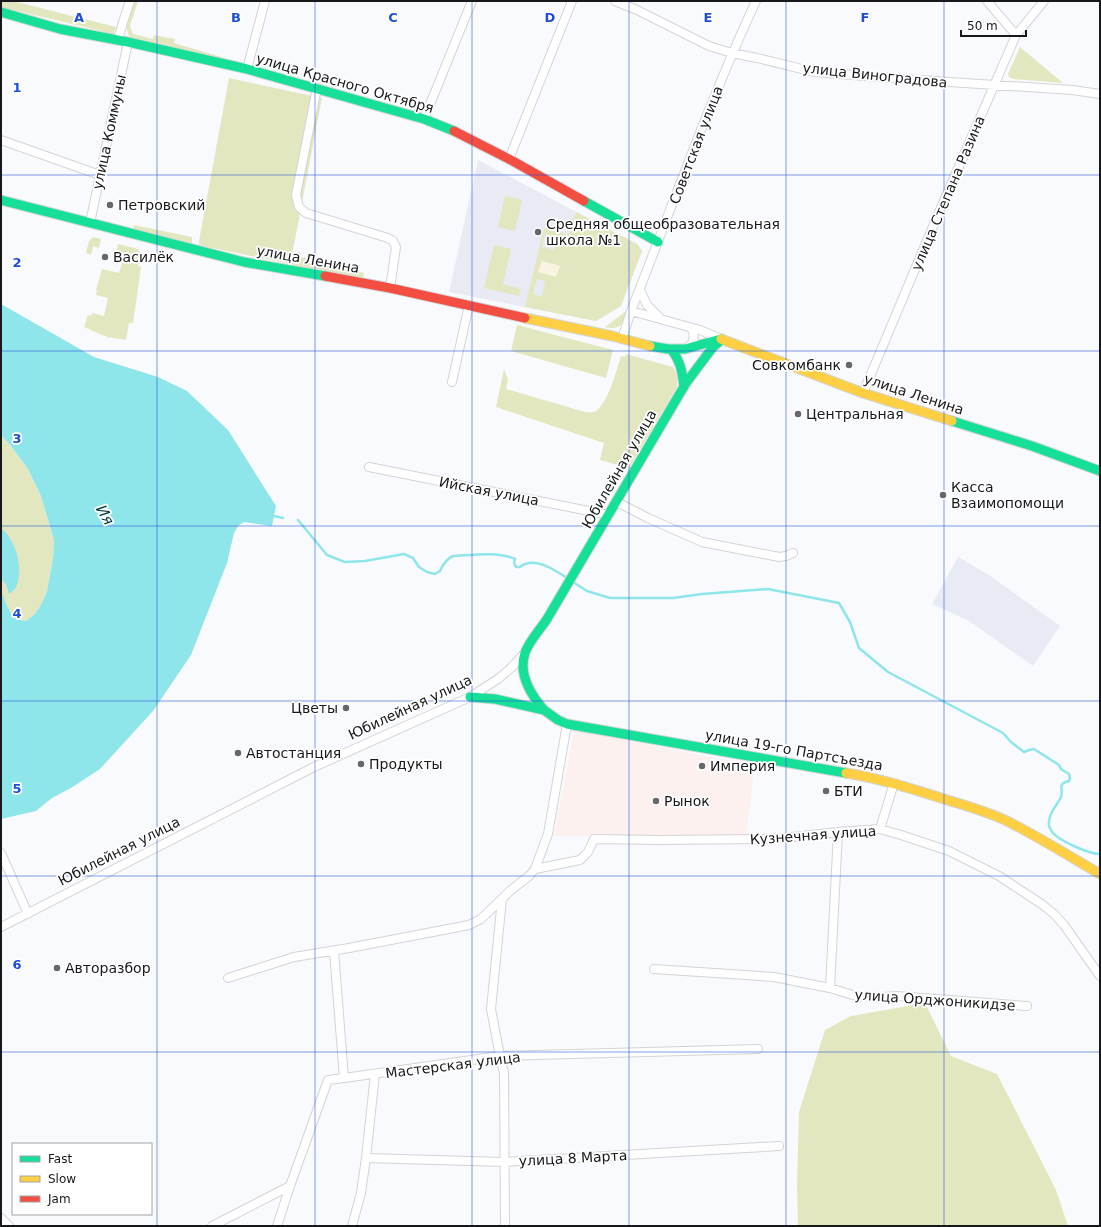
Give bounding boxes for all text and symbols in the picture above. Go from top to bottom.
text: A [74,10,84,25]
text: B [231,10,241,25]
text: C [388,10,398,25]
text: D [545,10,556,25]
text: E [704,10,712,25]
text: F [861,10,869,25]
scale bar [961,12,1026,38]
text: 50 m [967,19,998,33]
street label: улица Красного Октября [254,50,436,116]
street label: улица Виноградова [802,59,948,91]
street label: улица Коммуны [89,73,129,191]
text: 1 [12,80,22,95]
street label: Советская улица [666,84,726,206]
street label: улица Степана Разина [908,113,988,273]
place label: Петровский [118,197,205,213]
marker: Петровский [105,200,115,210]
place label: Средняя общеобразовательная школа №1 [546,216,780,248]
marker: Средняя общеобразовательная школа №1 [533,227,543,237]
street label: улица Ленина [255,242,361,276]
place label: Василёк [113,249,174,265]
marker: Василёк [100,252,110,262]
text: 2 [12,255,22,270]
place label: Совкомбанк [752,357,841,373]
marker: Совкомбанк [844,360,854,370]
street label: улица Ленина [862,370,966,418]
place label: Центральная [806,406,904,422]
street label: Юбилейная улица [578,407,660,531]
marker: Центральная [793,409,803,419]
text: 3 [12,431,22,446]
street label: Ийская улица [438,473,540,509]
place label: Касса Взаимопомощи [951,479,1064,511]
marker: Касса Взаимопомощи [938,490,948,500]
water label: Ия [92,502,118,528]
text: 4 [12,606,22,621]
street label: Юбилейная улица [346,671,474,743]
place label: Цветы [291,700,338,716]
marker: Цветы [341,703,351,713]
street label: улица 19-го Партсъезда [704,726,884,774]
place label: Автостанция [246,745,341,761]
marker: Автостанция [233,748,243,758]
place label: Продукты [369,756,443,772]
place label: Империя [710,758,775,774]
marker: Продукты [356,759,366,769]
marker: Империя [697,761,707,771]
text: 5 [12,781,22,796]
place label: БТИ [834,783,863,799]
marker: БТИ [821,786,831,796]
place label: Рынок [664,793,710,809]
marker: Рынок [651,796,661,806]
street label: Юбилейная улица [55,813,183,889]
street label: Кузнечная улица [749,823,877,847]
text: 6 [12,957,22,972]
place label: Авторазбор [65,960,151,976]
marker: Авторазбор [52,963,62,973]
street label: улица Орджоникидзе [854,986,1016,1014]
street label: Мастерская улица [385,1049,521,1081]
legend [12,1143,152,1215]
street label: улица 8 Марта [518,1147,628,1169]
text: Fast [48,1152,72,1166]
text: Slow [48,1172,76,1186]
text: Jam [47,1192,71,1206]

